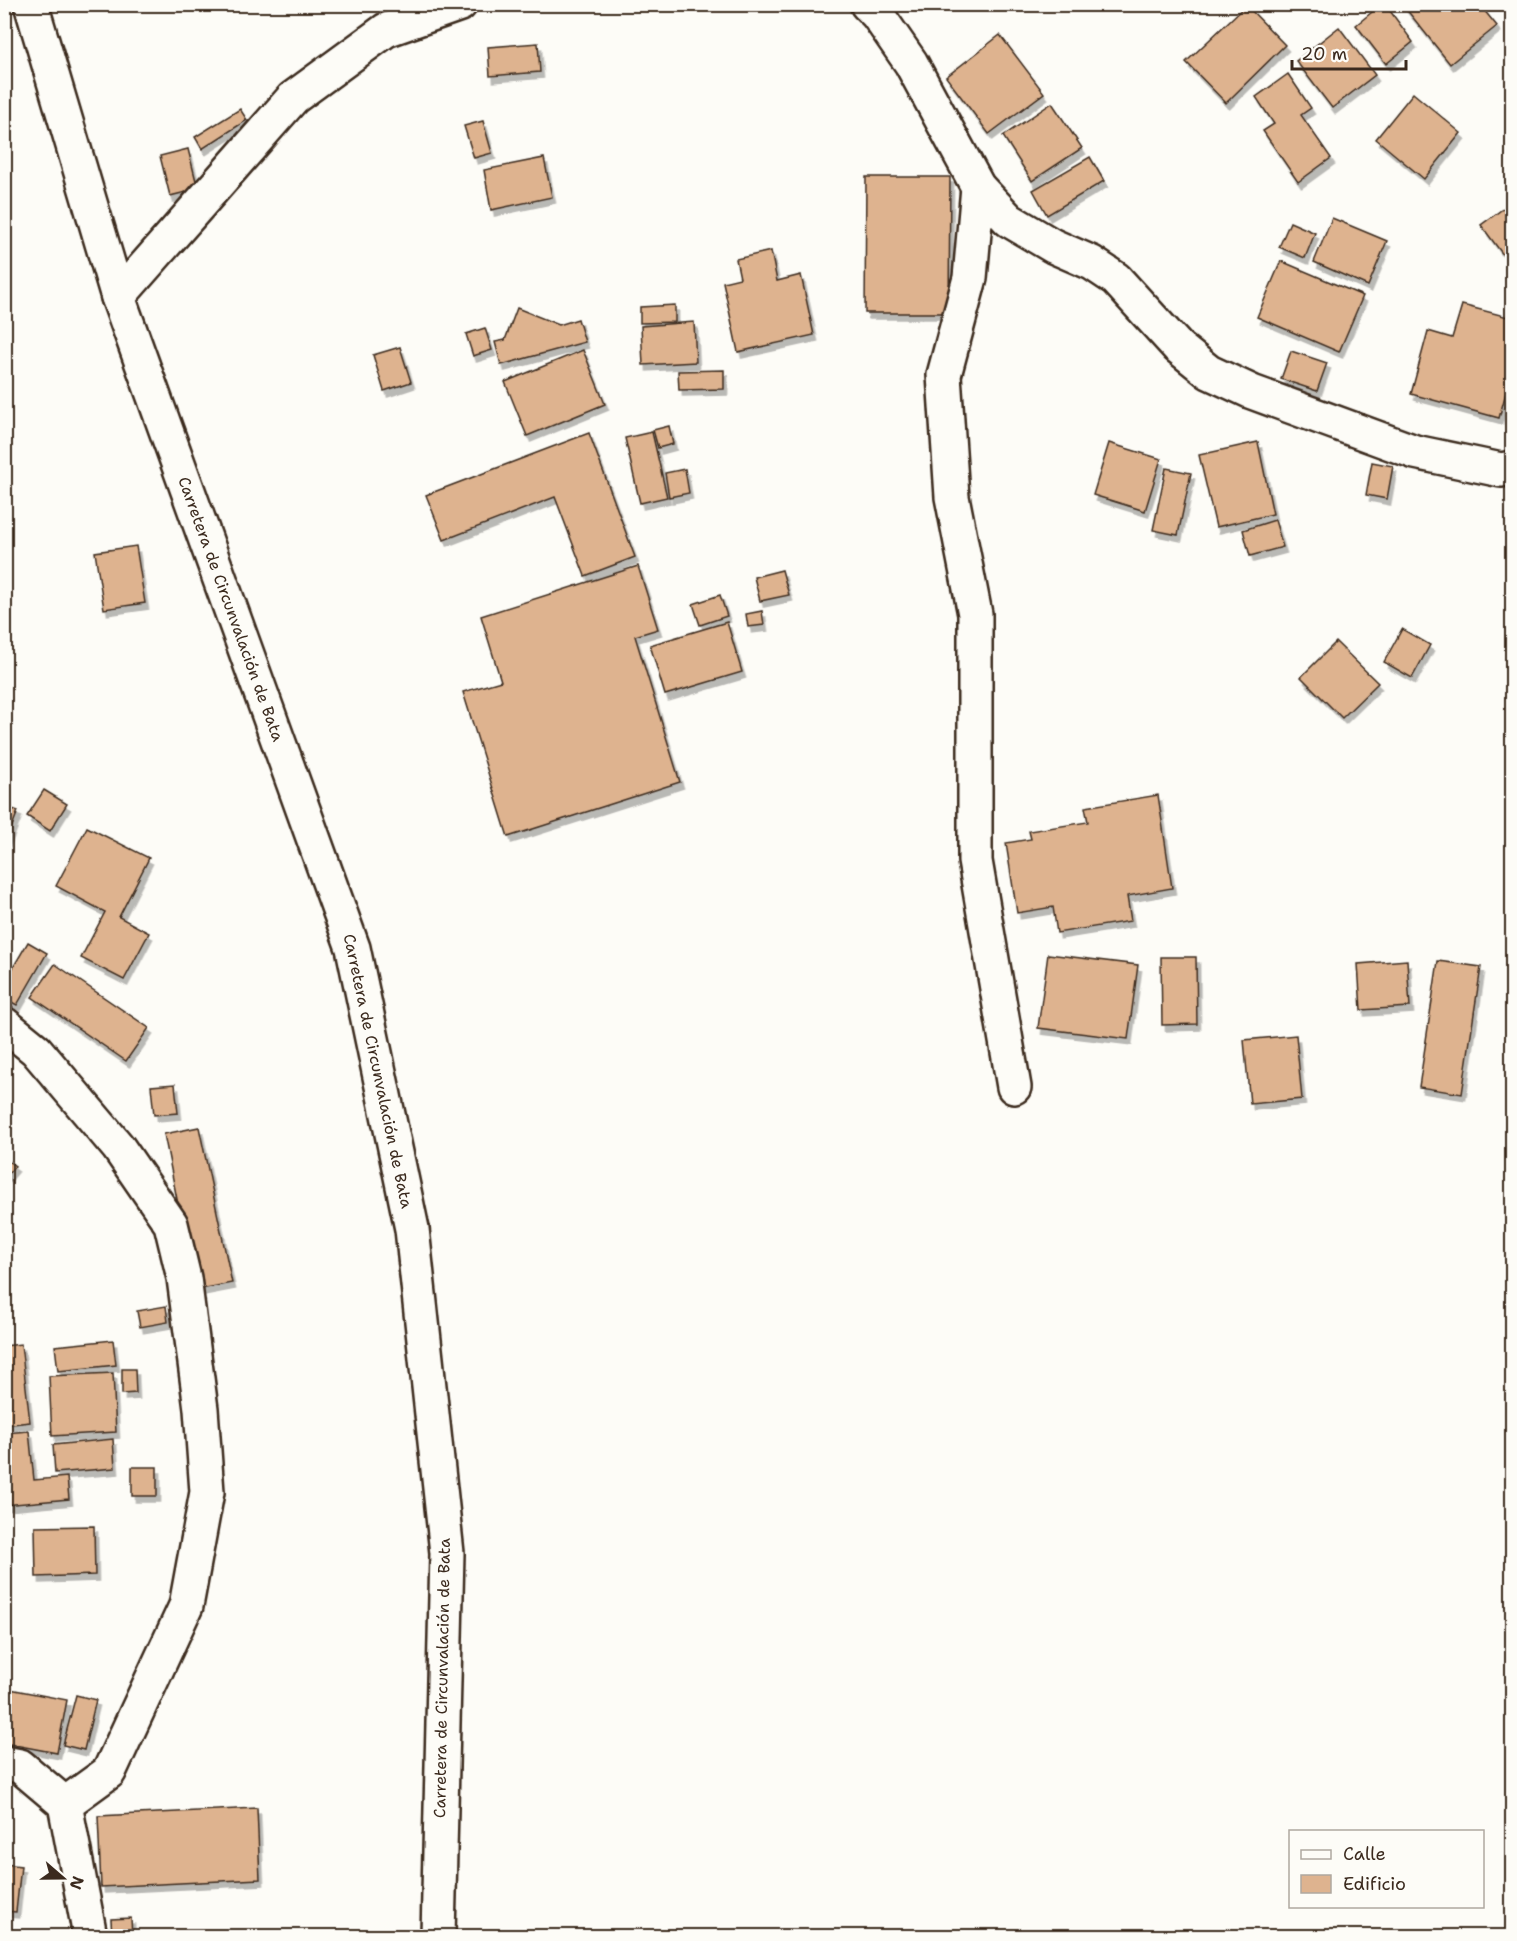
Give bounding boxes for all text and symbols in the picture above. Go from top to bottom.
scale bar [1292,33,1406,71]
text: 20 m [1301,42,1347,66]
street label: Carretera de Circunvalación de Bata [173,474,289,744]
street label: Carretera de Circunvalación de Bata [339,932,417,1210]
street label: Carretera de Circunvalación de Bata [429,1538,455,1818]
legend [1289,1830,1484,1908]
text: Calle [1343,1842,1386,1866]
north arrow [33,1848,93,1908]
text: Edificio [1343,1872,1406,1896]
text: N [65,1873,89,1893]

